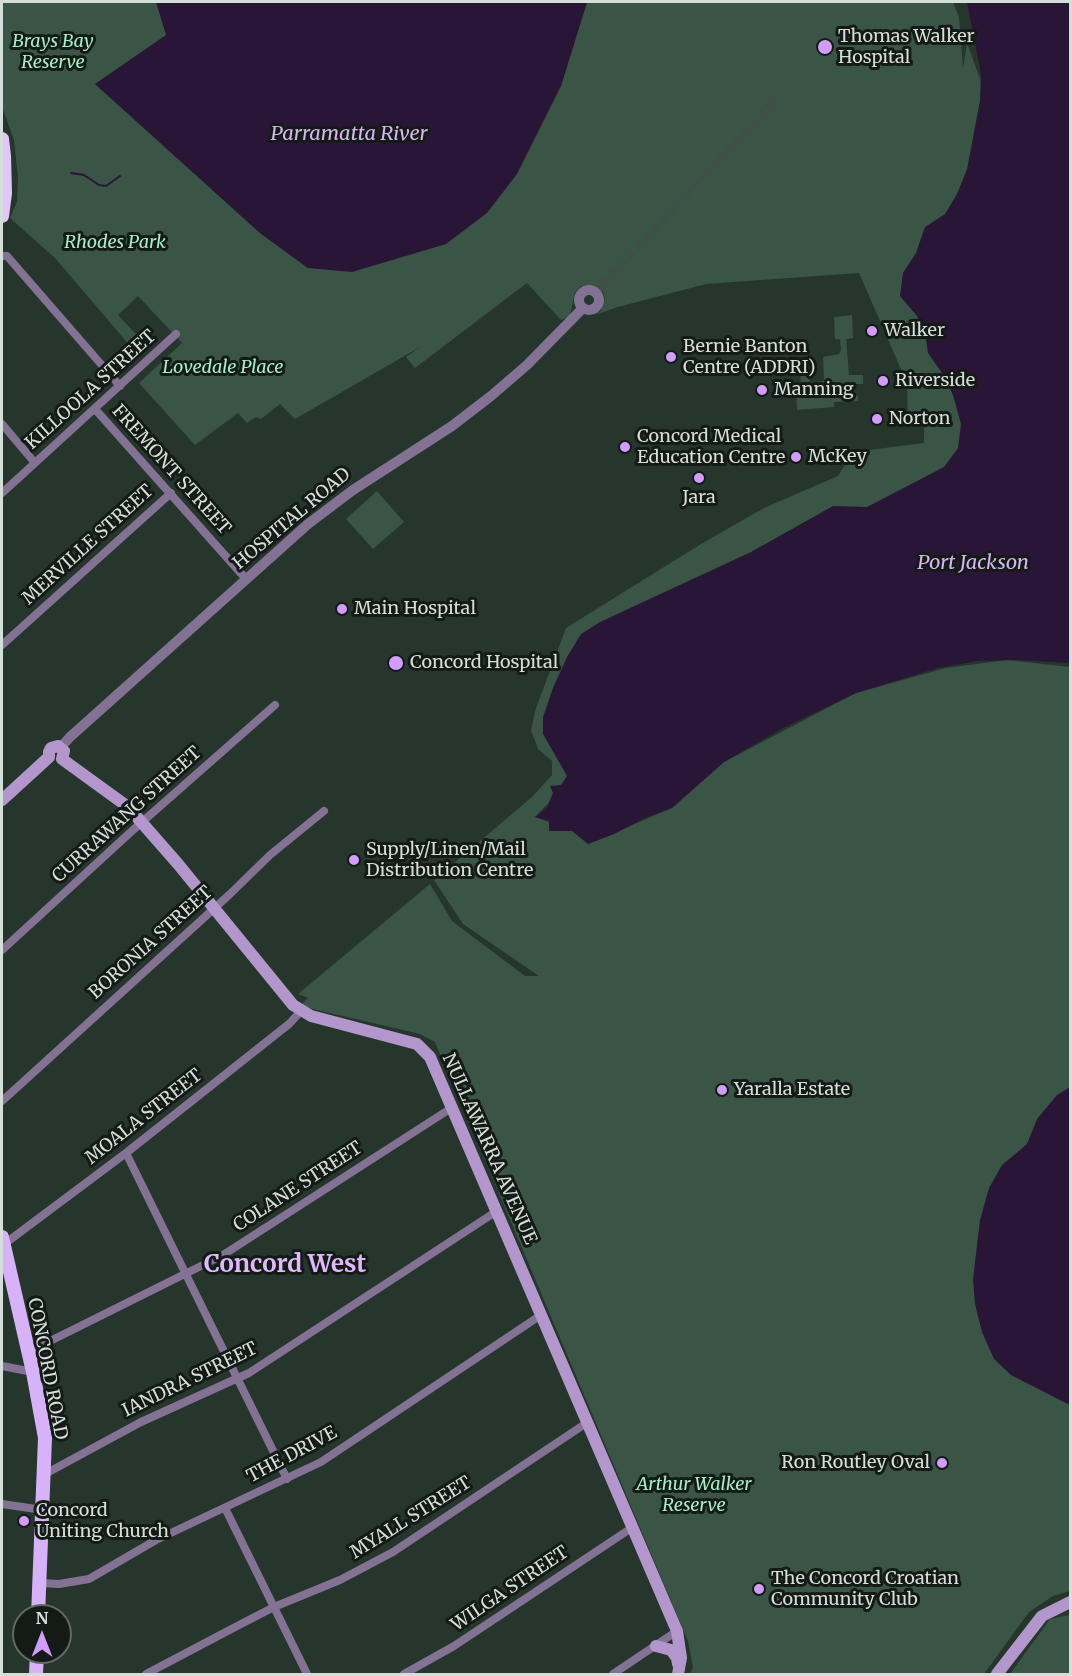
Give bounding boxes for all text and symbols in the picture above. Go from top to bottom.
place label: Thomas Walker Hospital [838,26,975,68]
park label: Brays Bay Reserve [12,31,94,74]
marker: Thomas Walker Hospital [816,38,834,56]
water label: Parramatta River [270,122,428,146]
park label: Rhodes Park [64,232,166,254]
place label: Walker [884,320,945,342]
marker: Walker [865,324,879,338]
street label: KILLOOLA STREET [21,326,161,454]
place label: Bernie Banton Centre (ADDRI) [683,336,815,378]
marker: Bernie Banton Centre (ADDRI) [664,350,678,364]
park label: Lovedale Place [162,357,284,379]
place label: Riverside [895,370,975,392]
marker: Riverside [876,374,890,388]
place label: Manning [774,379,854,401]
marker: Manning [755,383,769,397]
street label: FREMONT STREET [107,401,235,539]
place label: Norton [889,408,950,430]
marker: Norton [870,412,884,426]
place label: Concord Medical Education Centre [637,426,785,468]
marker: Concord Medical Education Centre [618,440,632,454]
place label: McKey [808,446,867,468]
marker: McKey [789,450,803,464]
street label: HOSPITAL ROAD [229,464,355,574]
marker: Jara [692,471,706,485]
street label: MERVILLE STREET [18,480,158,610]
place label: Jara [682,487,716,509]
water label: Port Jackson [917,551,1029,575]
place label: Main Hospital [354,598,476,620]
marker: Main Hospital [335,602,349,616]
place label: Concord Hospital [410,652,558,674]
marker: Concord Hospital [387,654,405,672]
street label: CURRAWANG STREET [48,742,206,888]
place label: Supply/Linen/Mail Distribution Centre [366,839,533,882]
marker: Supply/Linen/Mail Distribution Centre [347,853,361,867]
street label: BORONIA STREET [85,882,217,1004]
street label: NULLAWARRA AVENUE [437,1050,541,1248]
street label: MOALA STREET [81,1065,207,1169]
place label: Yaralla Estate [734,1079,850,1101]
marker: Yaralla Estate [715,1083,729,1097]
street label: COLANE STREET [230,1137,366,1237]
district label: Concord West [204,1251,366,1279]
street label: CONCORD ROAD [23,1296,71,1442]
street label: IANDRA STREET [119,1338,261,1422]
street label: THE DRIVE [243,1422,341,1488]
place label: Ron Routley Oval [781,1452,930,1474]
marker: Ron Routley Oval [935,1456,949,1470]
street label: MYALL STREET [347,1472,475,1564]
park label: Arthur Walker Reserve [636,1474,752,1516]
place label: Concord Uniting Church [36,1500,169,1543]
marker: Concord Uniting Church [17,1514,31,1528]
street label: WILGA STREET [447,1542,573,1636]
place label: The Concord Croatian Community Club [771,1568,959,1610]
marker: The Concord Croatian Community Club [752,1582,766,1596]
north arrow [12,1604,72,1664]
text: N [36,1608,48,1628]

